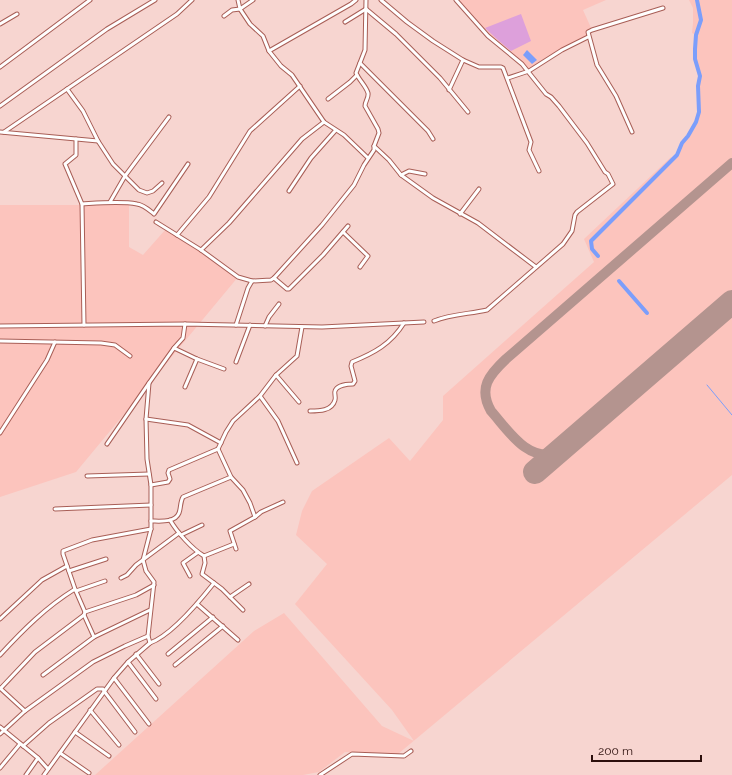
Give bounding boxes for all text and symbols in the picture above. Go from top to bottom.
scale bar [592,737,701,763]
text: 200 m [598,744,633,758]

